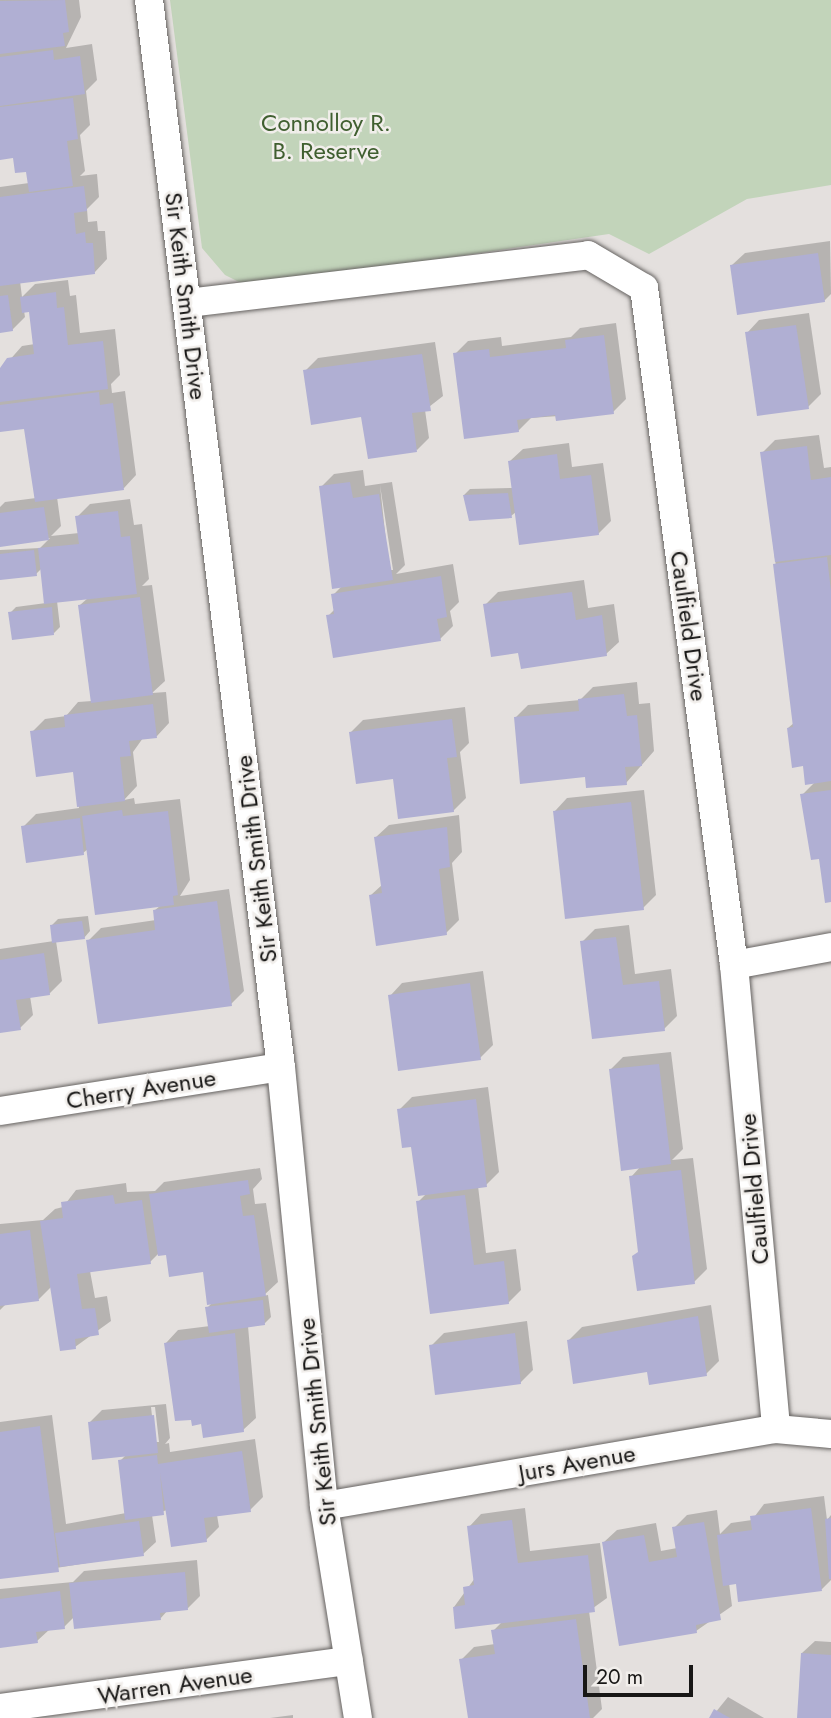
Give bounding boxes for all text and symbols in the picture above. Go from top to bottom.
park label: Connolloy R. B. Reserve [261,109,391,165]
street label: Sir Keith Smith Drive [159,191,213,401]
street label: Caulfield Drive [664,549,714,703]
street label: Sir Keith Smith Drive [229,754,283,964]
street label: Cherry Avenue [64,1063,218,1115]
street label: Caulfield Drive [733,1112,775,1266]
street label: Sir Keith Smith Drive [292,1317,342,1527]
street label: Jurs Avenue [516,1439,638,1487]
scale bar [586,1652,696,1696]
street label: Warren Avenue [96,1660,254,1710]
text: 20 m [596,1662,643,1692]

